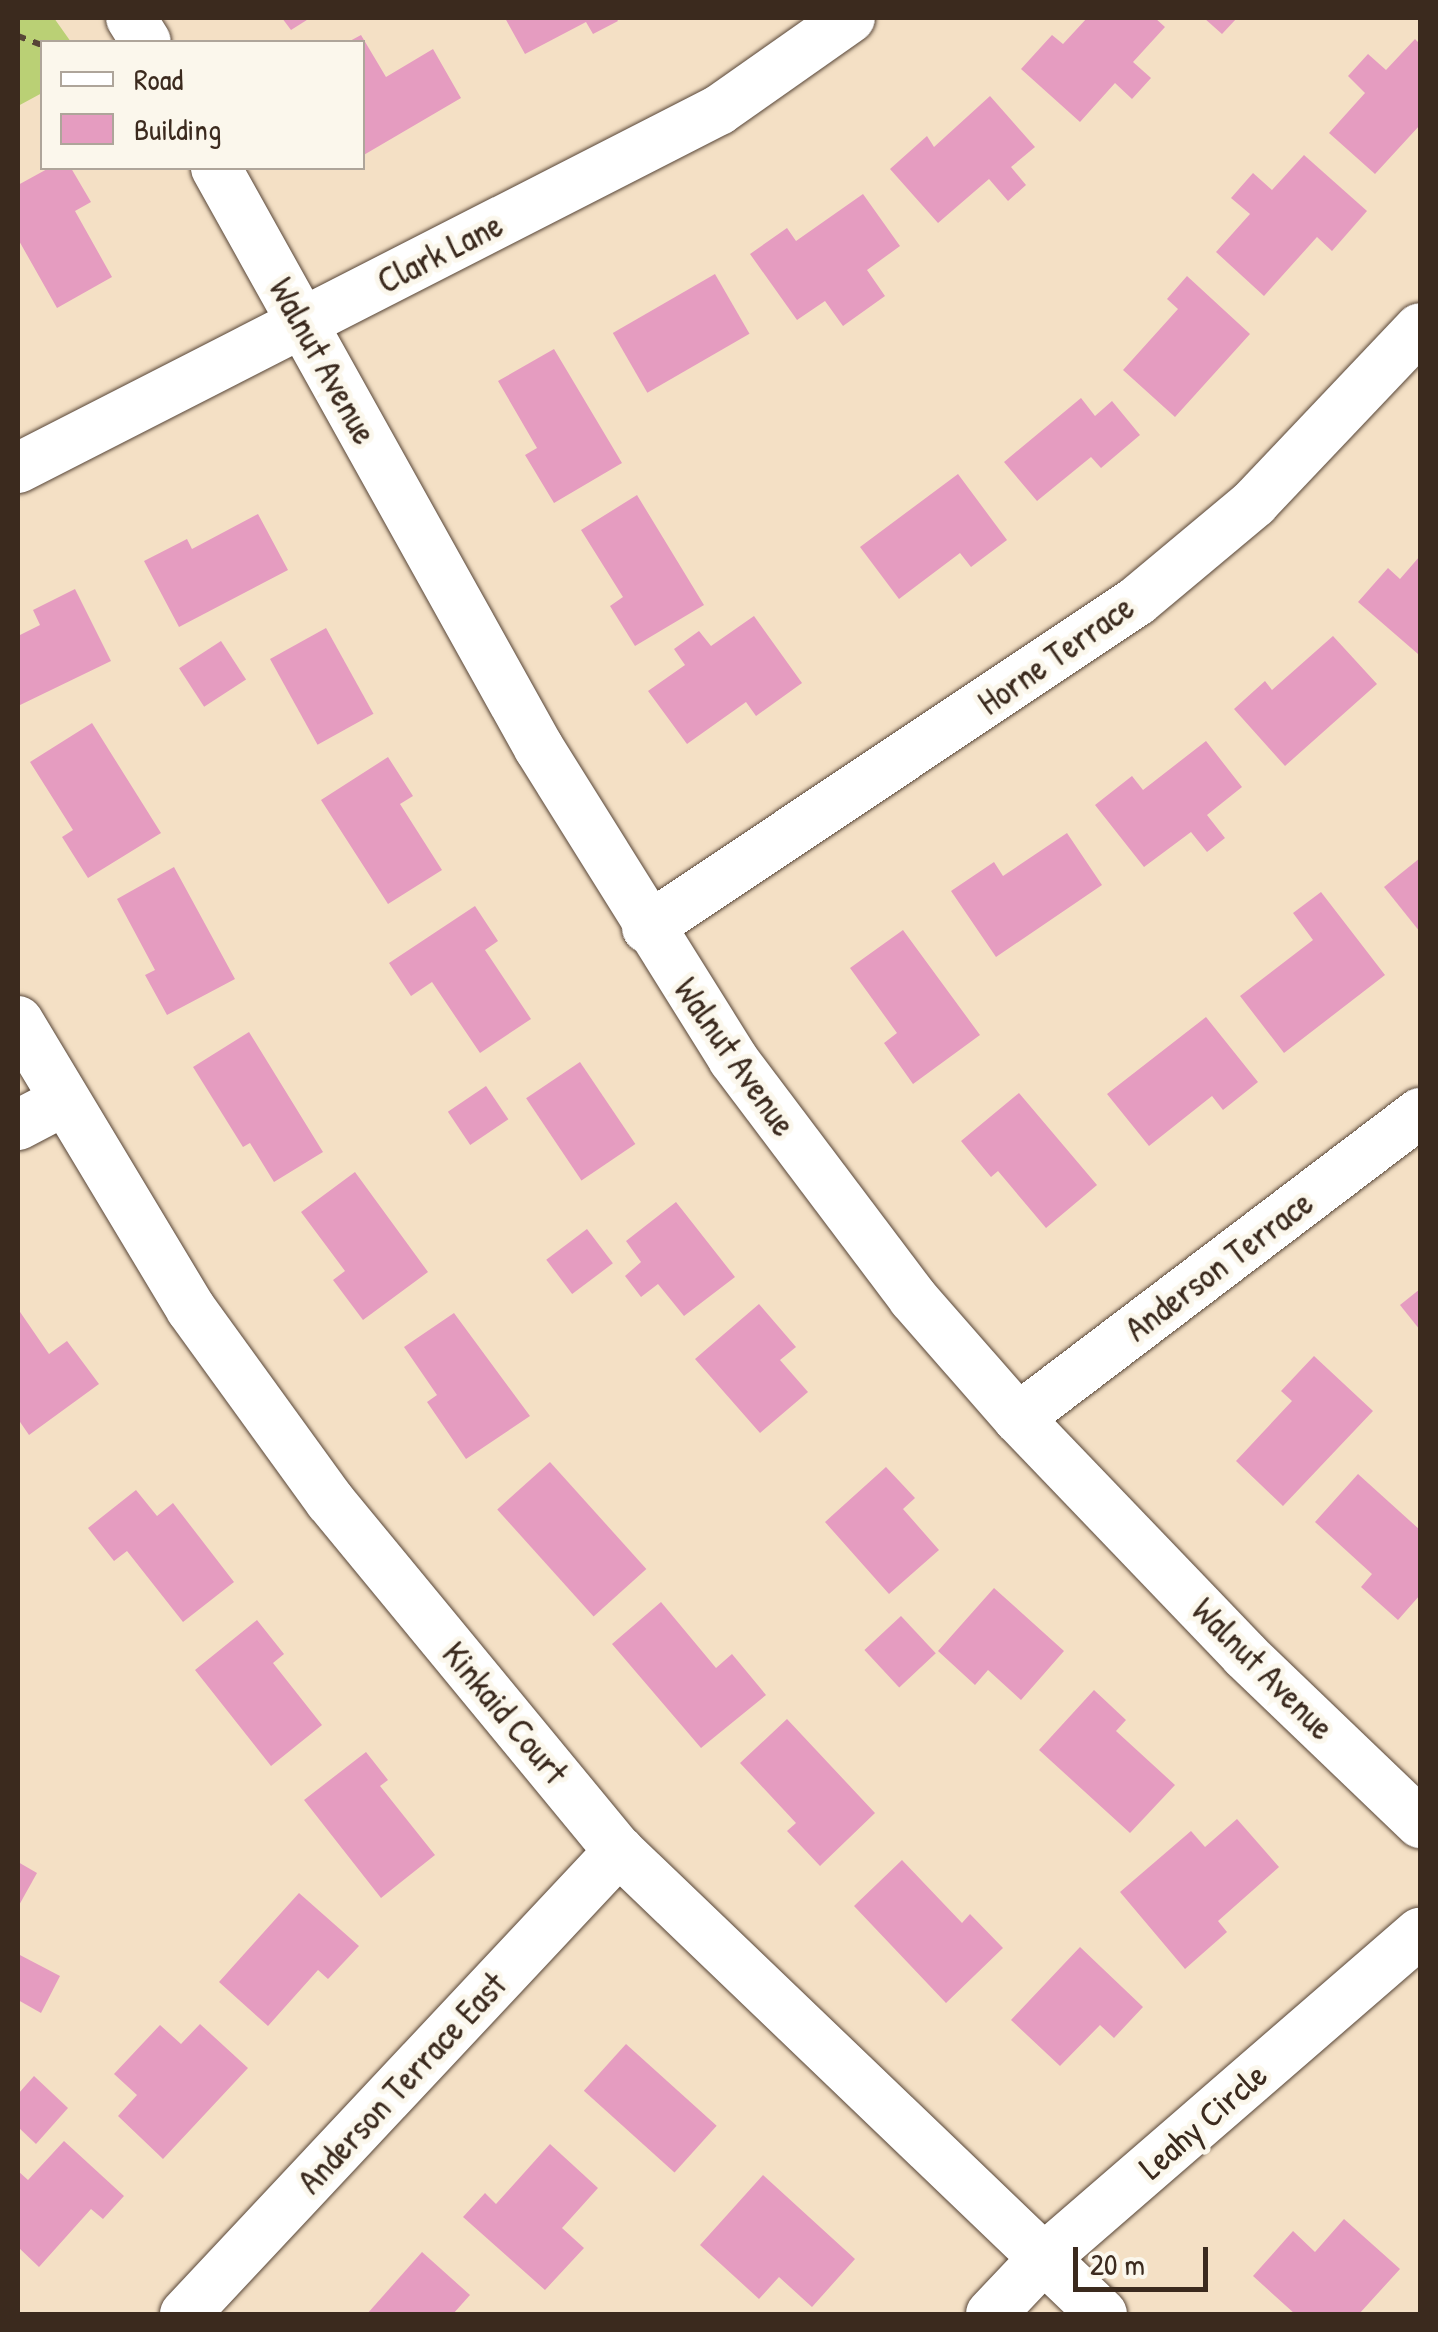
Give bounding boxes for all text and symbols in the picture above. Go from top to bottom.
legend [40,40,365,170]
text: Road [134,59,183,99]
text: Building [134,109,221,149]
street label: Clark Lane [370,204,510,302]
street label: Walnut Avenue [260,271,386,451]
street label: Horne Terrace [970,586,1142,724]
street label: Walnut Avenue [665,970,805,1144]
street label: Anderson Terrace [1117,1182,1321,1350]
street label: Walnut Avenue [1183,1589,1343,1749]
street label: Kinkaid Court [433,1633,577,1793]
street label: Anderson Terrace East [289,1964,515,2202]
street label: Leahy Circle [1131,2054,1275,2188]
scale bar [1078,2227,1213,2289]
text: 20 m [1090,2244,1145,2284]

